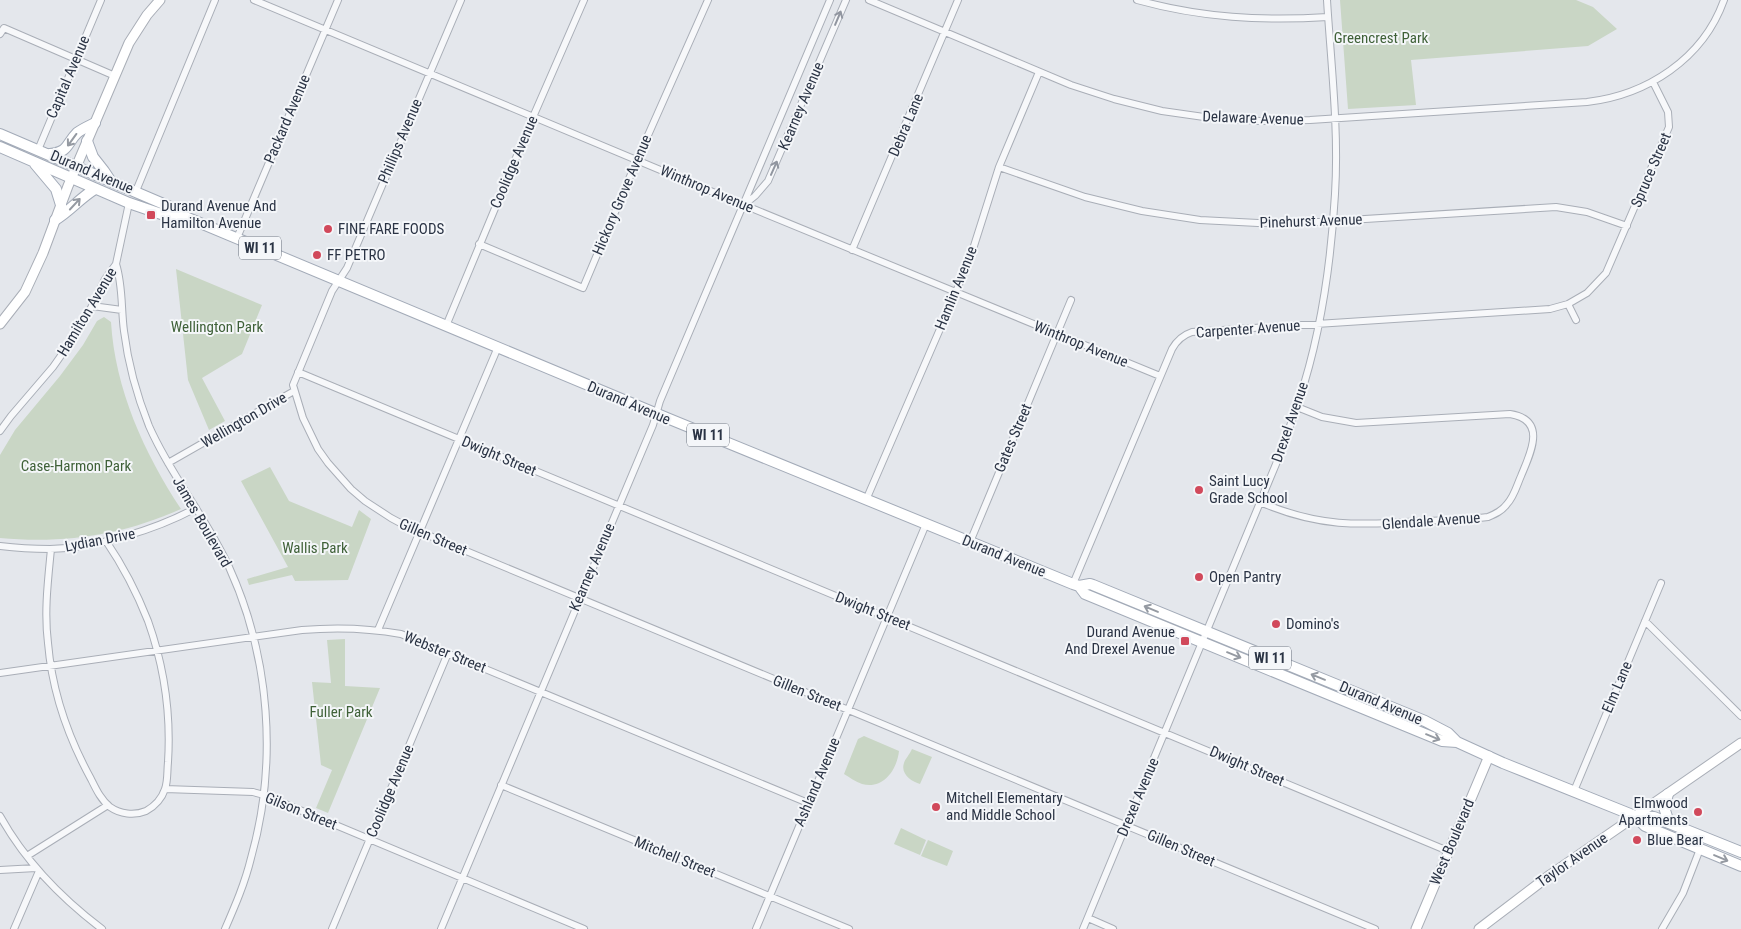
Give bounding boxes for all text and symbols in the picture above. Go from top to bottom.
one-way arrow [835,11,844,26]
park label: Greencrest Park [1334,29,1428,47]
street label: Capital Avenue [42,33,94,121]
street label: Kearney Avenue [774,59,828,153]
street label: Packard Avenue [260,72,314,166]
street label: Debra Lane [885,91,927,159]
street label: Phillips Avenue [374,96,426,186]
street label: Delaware Avenue [1202,107,1304,129]
street label: Coolidge Avenue [486,113,542,211]
street label: Spruce Street [1627,130,1675,210]
street label: Hickory Grove Avenue [589,132,655,258]
one-way arrow [67,133,77,147]
street label: Durand Avenue [48,146,136,198]
street label: Winthrop Avenue [658,161,756,217]
one-way arrow [770,161,779,176]
place label: Durand Avenue And Hamilton Avenue [161,197,276,232]
one-way arrow [69,198,81,211]
marker: Durand Avenue And Hamilton Avenue [145,209,157,221]
street label: Pinehurst Avenue [1259,210,1363,232]
place label: FINE FARE FOODS [338,220,444,238]
marker: FINE FARE FOODS [322,223,334,235]
road number: WI 11 [239,237,281,260]
street label: Hamlin Avenue [931,244,981,332]
place label: FF PETRO [327,246,386,264]
marker: FF PETRO [311,249,323,261]
street label: Hamilton Avenue [53,264,121,360]
street label: Carpenter Avenue [1195,316,1301,342]
street label: Winthrop Avenue [1031,317,1131,371]
park label: Wellington Park [171,318,263,336]
street label: Durand Avenue [585,377,673,429]
street label: Drexel Avenue [1268,380,1312,464]
street label: Wellington Drive [198,388,290,452]
street label: Gates Street [990,401,1036,475]
road number: WI 11 [687,424,729,446]
street label: Dwight Street [459,432,539,480]
park label: Case-Harmon Park [21,457,132,475]
place label: Saint Lucy Grade School [1209,472,1288,507]
street label: James Boulevard [169,473,235,571]
marker: Saint Lucy Grade School [1193,484,1205,496]
street label: Glendale Avenue [1381,509,1481,533]
street label: Gillen Street [396,515,470,559]
street label: Kearney Avenue [565,520,619,614]
street label: Lydian Drive [63,524,137,556]
street label: Durand Avenue [960,531,1048,581]
park label: Wallis Park [282,539,348,557]
place label: Open Pantry [1209,568,1281,586]
marker: Open Pantry [1193,571,1205,583]
street label: Dwight Street [833,588,913,634]
one-way arrow [1144,604,1160,613]
place label: Domino's [1286,615,1340,633]
marker: Domino's [1270,618,1282,630]
place label: Durand Avenue And Drexel Avenue [1065,623,1175,658]
street label: Webster Street [401,627,489,677]
marker: Durand Avenue And Drexel Avenue [1179,635,1191,647]
road number: WI 11 [1249,646,1291,670]
one-way arrow [1227,652,1242,661]
street label: Elm Lane [1598,659,1636,715]
street label: Gillen Street [770,671,844,715]
one-way arrow [1311,672,1326,682]
street label: Durand Avenue [1337,677,1425,729]
park label: Fuller Park [310,703,373,721]
one-way arrow [1425,733,1440,743]
street label: Ashland Avenue [790,735,844,829]
street label: Coolidge Avenue [362,742,418,840]
street label: Dwight Street [1207,742,1287,790]
street label: Drexel Avenue [1113,755,1163,839]
street label: Gilson Street [262,788,340,834]
place label: Mitchell Elementary and Middle School [946,789,1063,824]
place label: Elmwood Apartments [1619,794,1688,829]
street label: West Boulevard [1426,796,1478,888]
marker: Mitchell Elementary and Middle School [930,801,942,813]
marker: Elmwood Apartments [1692,806,1704,818]
street label: Gillen Street [1144,826,1218,870]
street label: Taylor Avenue [1533,829,1611,891]
place label: Blue Bear [1647,831,1704,849]
street label: Mitchell Street [632,833,718,881]
marker: Blue Bear [1631,834,1643,846]
one-way arrow [1713,853,1728,863]

